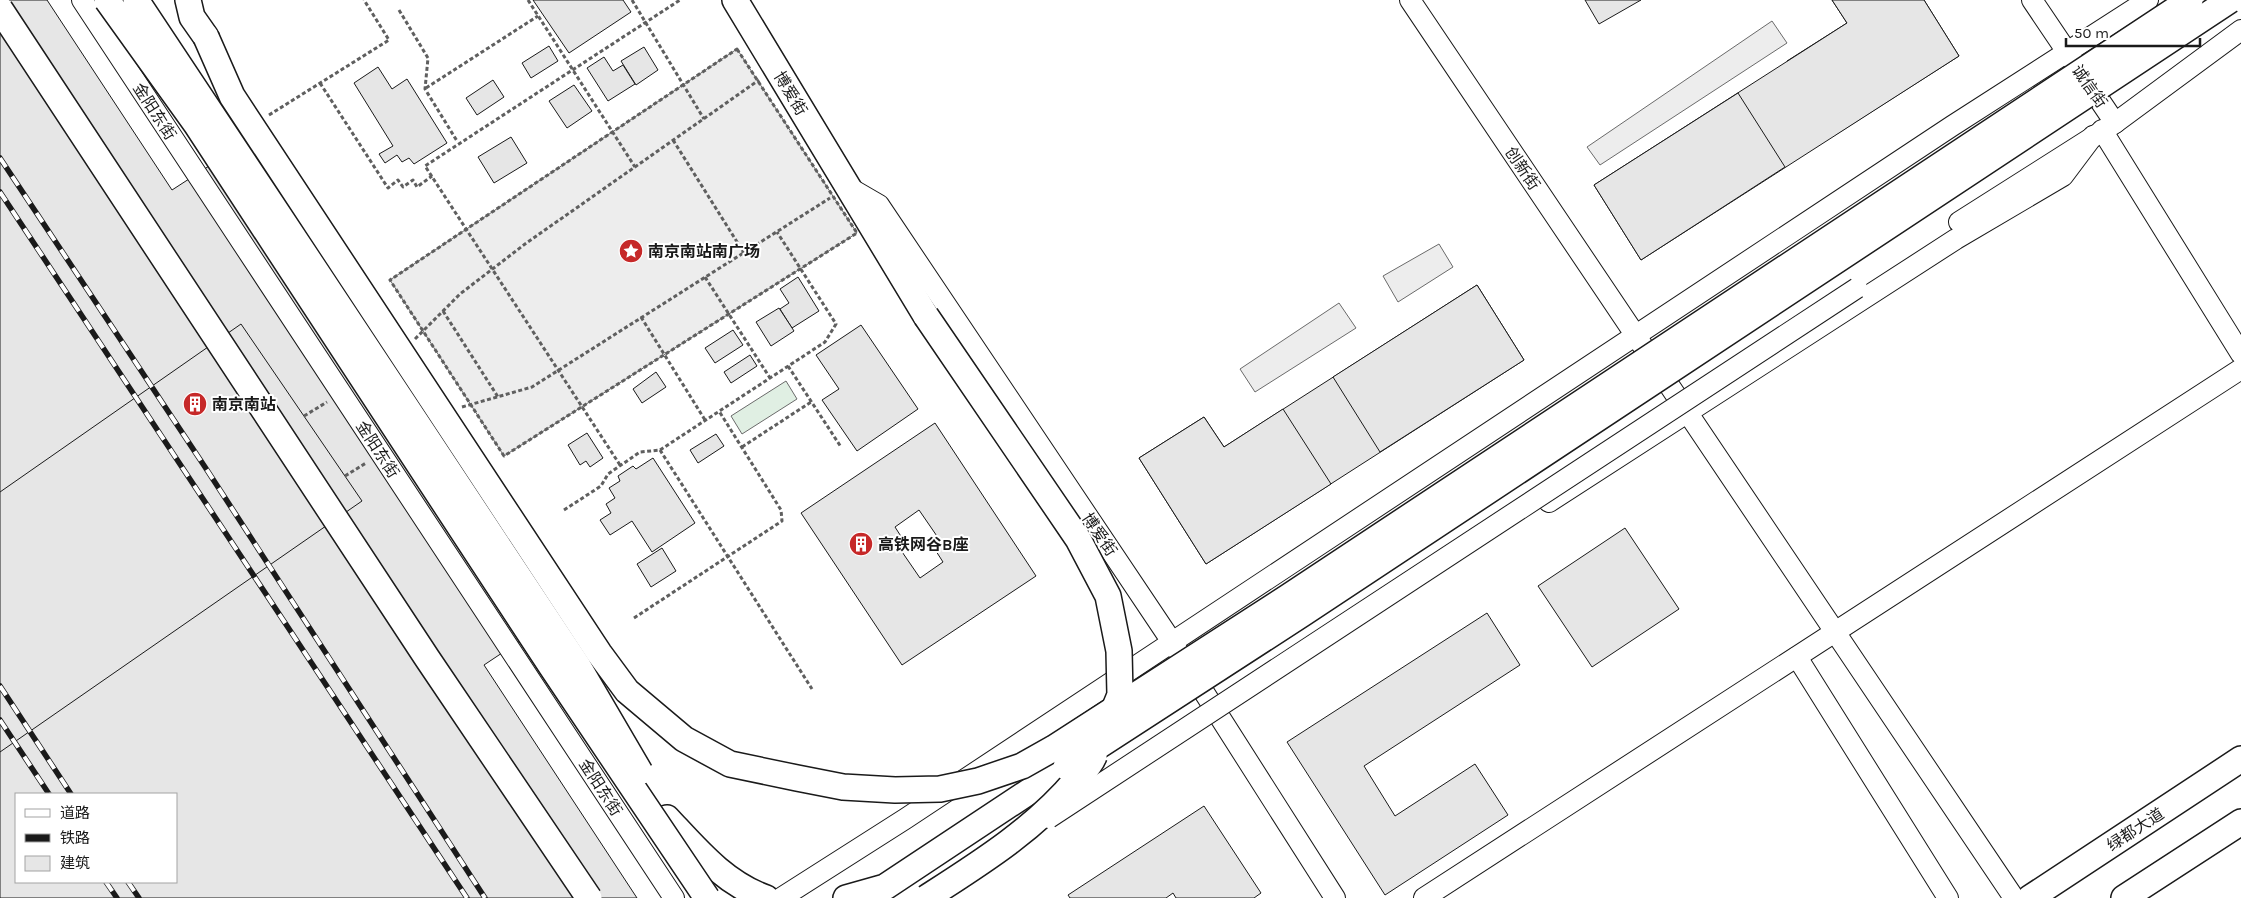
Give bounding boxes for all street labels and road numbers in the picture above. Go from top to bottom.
street label: 诚信街 [2068,61,2111,111]
street label: 博爱街 [770,68,811,119]
street label: 金阳东街 [129,79,180,143]
street label: 创新街 [1501,143,1544,193]
street label: 金阳东街 [352,417,403,481]
street label: 博爱街 [1078,509,1121,559]
street label: 金阳东街 [575,755,626,819]
street label: 绿都大道 [2103,804,2167,855]

